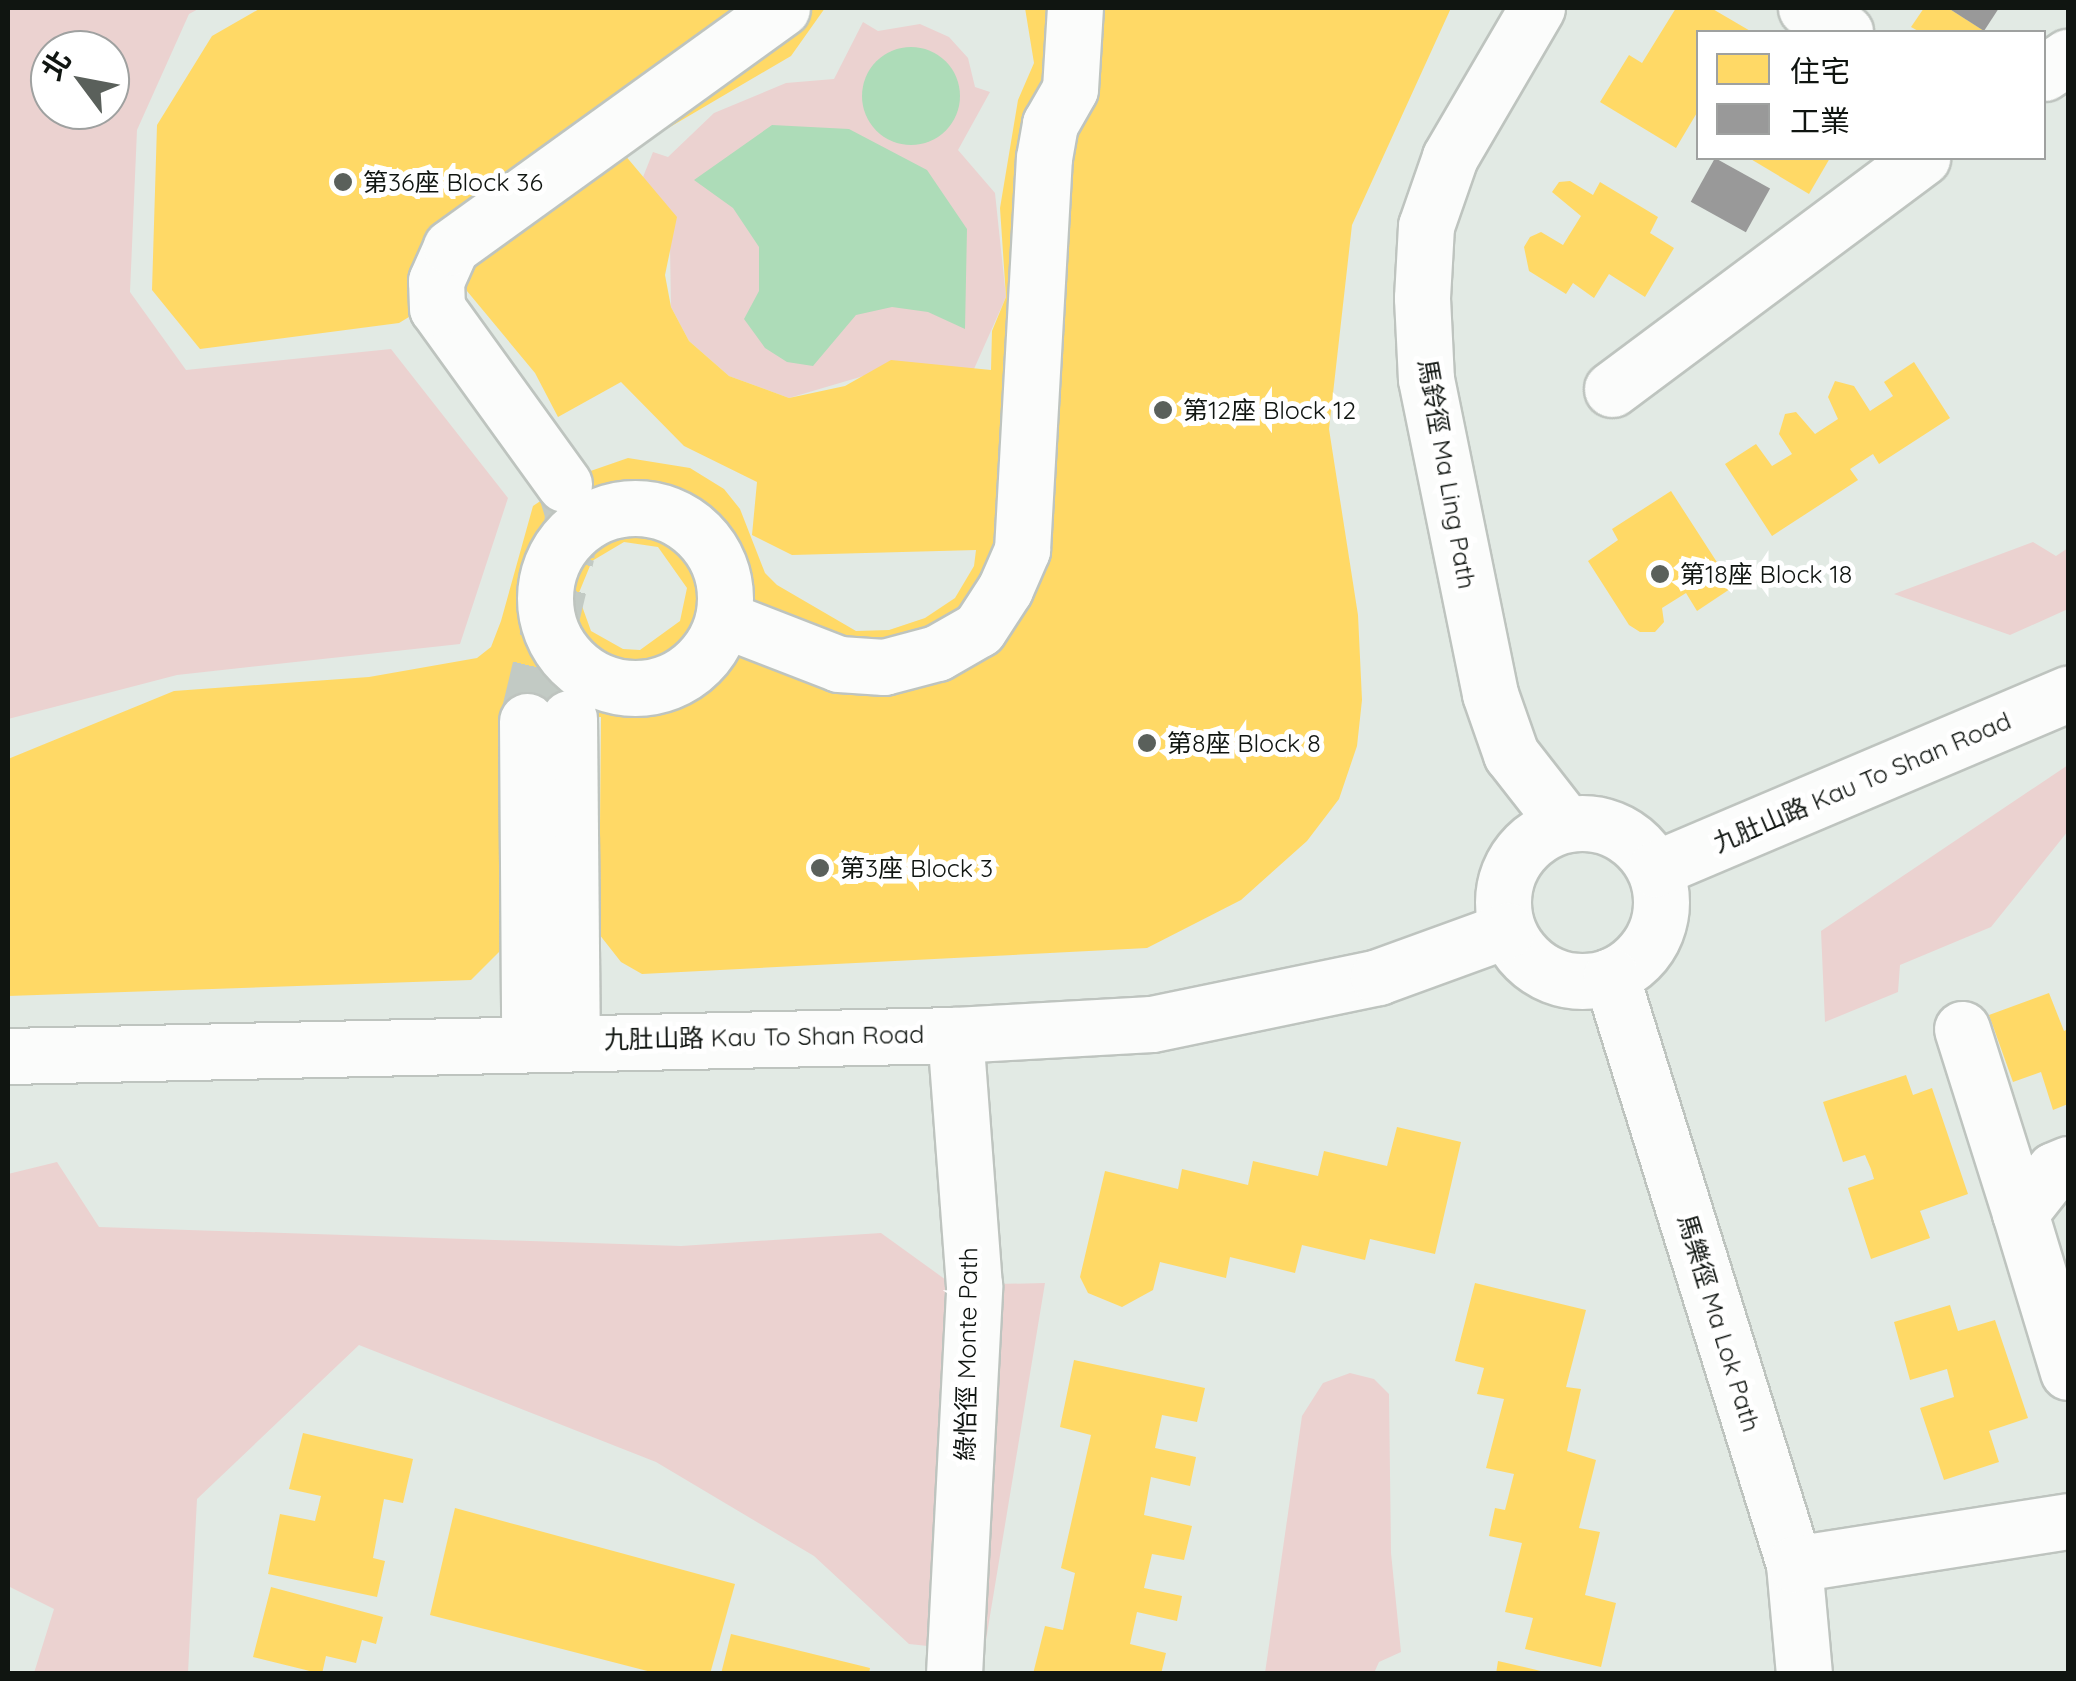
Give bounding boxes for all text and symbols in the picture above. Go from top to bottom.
north arrow [30,30,130,130]
legend [1696,30,2046,160]
text: 北 [34,44,78,86]
text: 住宅 [1790,52,1850,90]
text: 工業 [1790,102,1850,140]
place label: 第36座 Block 36 [363,167,543,197]
marker: 第36座 Block 36 [332,171,354,193]
street label: 馬鈴徑 Ma Ling Path [1412,357,1482,591]
place label: 第12座 Block 12 [1183,395,1356,425]
marker: 第12座 Block 12 [1152,399,1174,421]
place label: 第18座 Block 18 [1680,559,1852,589]
marker: 第18座 Block 18 [1649,563,1671,585]
street label: 九肚山路 Kau To Shan Road [1709,706,2015,858]
place label: 第8座 Block 8 [1167,728,1321,758]
marker: 第8座 Block 8 [1136,732,1158,754]
place label: 第3座 Block 3 [840,853,993,883]
marker: 第3座 Block 3 [809,857,831,879]
street label: 九肚山路 Kau To Shan Road [604,1019,924,1055]
street label: 馬樂徑 Ma Lok Path [1672,1211,1766,1435]
street label: 綠怡徑 Monte Path [950,1247,984,1461]

